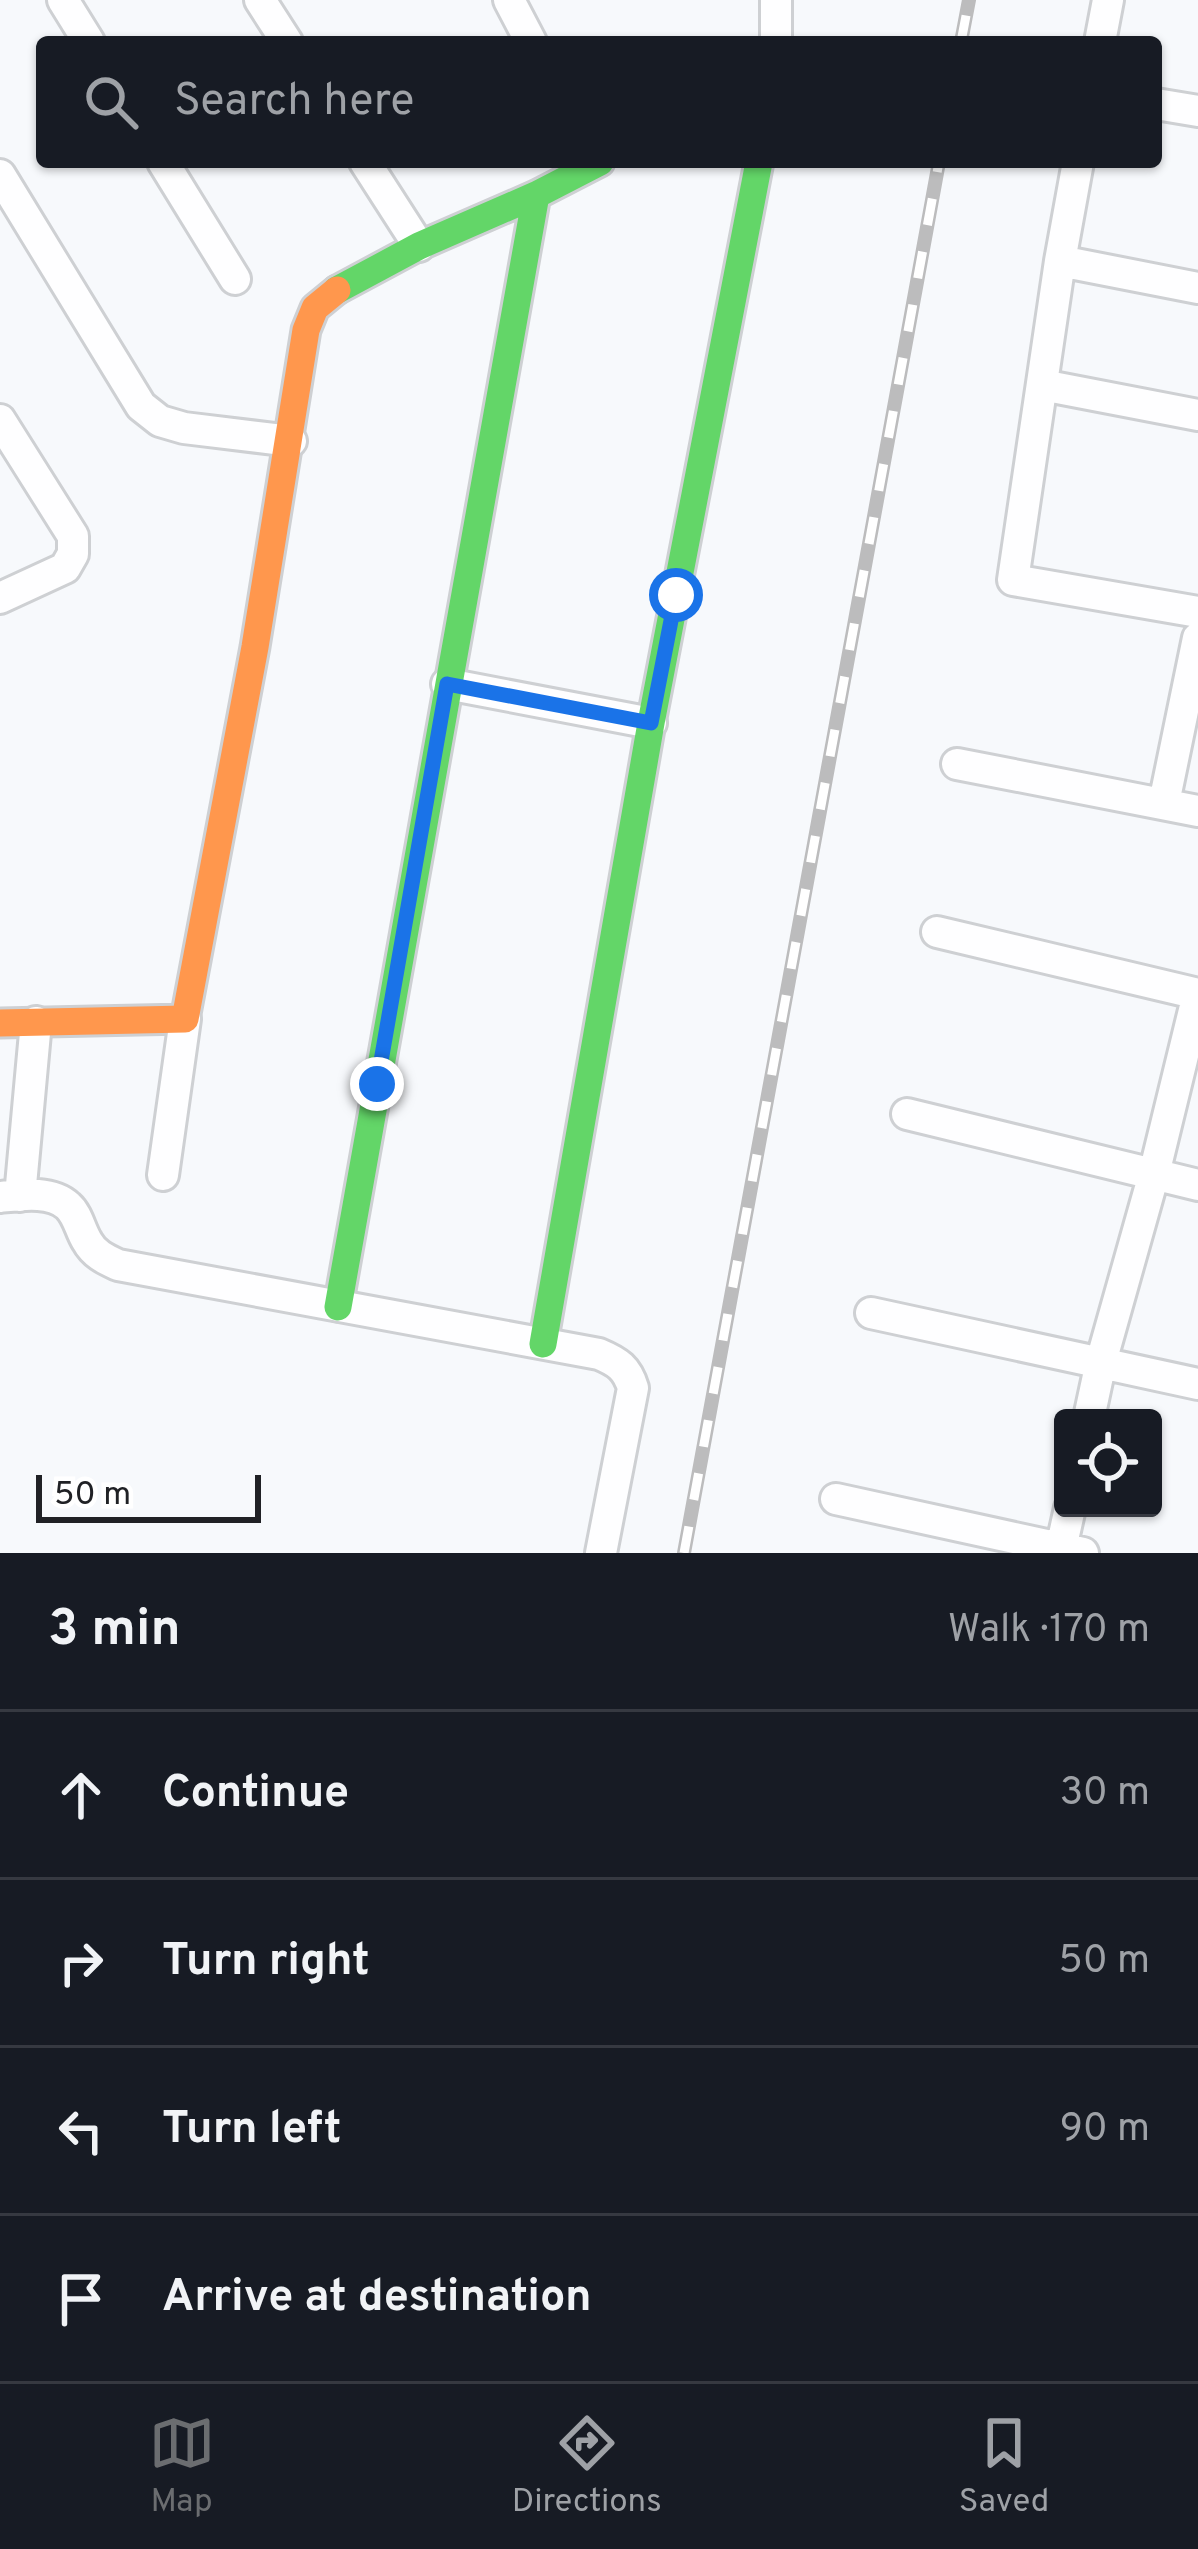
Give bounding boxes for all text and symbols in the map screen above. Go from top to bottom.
search box [36,36,1162,168]
icon: search [78,69,144,135]
text: Search here [174,74,414,131]
route start [649,568,703,622]
route end [350,1057,404,1111]
map controls [1054,1409,1162,1517]
button: locate [1054,1409,1162,1517]
scale bar [36,1469,261,1522]
text: 50 m [54,1475,131,1517]
text: 3 min [48,1599,181,1664]
text: Walk · 170 m [948,1607,1150,1656]
icon: ahead [48,1762,114,1828]
text: Continue [162,1766,349,1823]
text: 30 m [1060,1770,1150,1819]
icon: right [48,1930,114,1996]
text: Turn right [162,1934,370,1991]
text: 50 m [1059,1938,1150,1987]
icon: left [48,2098,114,2164]
text: Turn left [162,2102,341,2159]
text: 90 m [1060,2106,1150,2155]
icon: arrive [48,2266,114,2332]
text: Arrive at destination [162,2270,592,2327]
tab: Map [149,2410,215,2524]
tab: Directions [512,2410,662,2524]
tab: Saved [959,2410,1049,2524]

